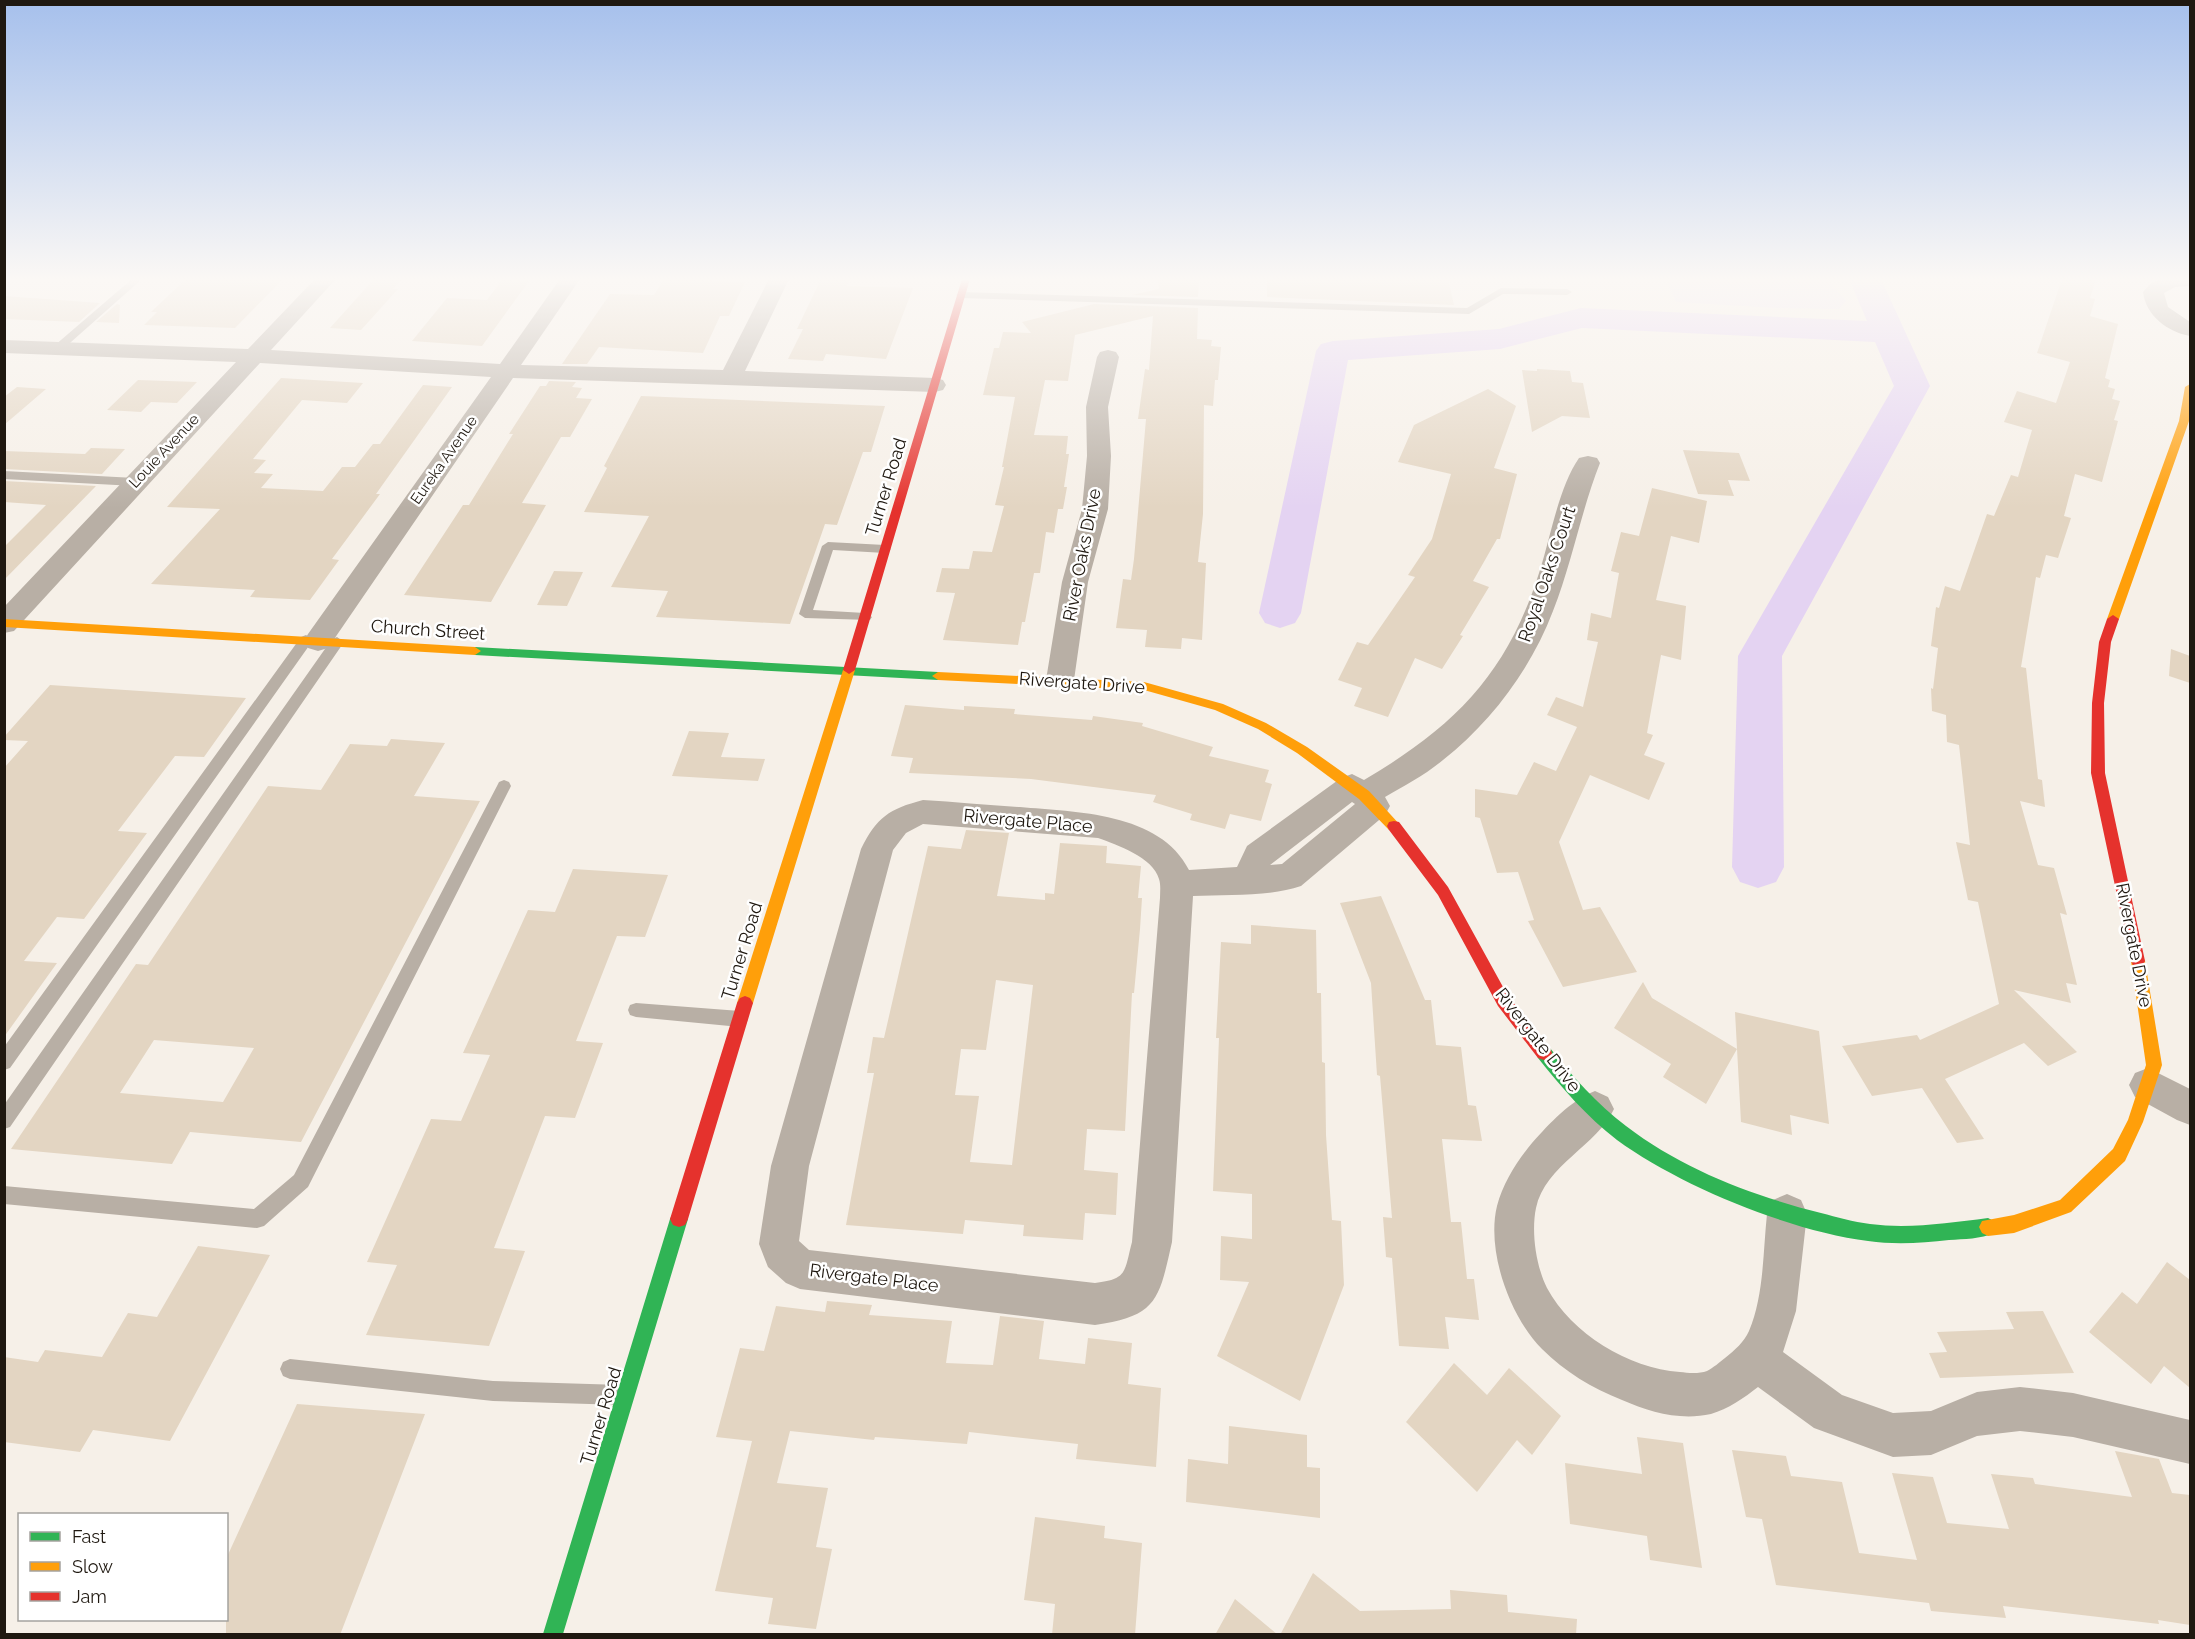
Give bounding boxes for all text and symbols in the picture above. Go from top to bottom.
street label: Louie Avenue [125,410,203,492]
street label: Eureka Avenue [407,412,481,508]
street label: Turner Road [861,435,910,538]
street label: River Oaks Drive [1058,486,1105,623]
street label: Royal Oaks Court [1513,503,1580,645]
street label: Church Street [370,615,486,644]
street label: Rivergate Drive [1018,668,1146,697]
street label: Rivergate Place [963,804,1094,837]
street label: Rivergate Drive [2112,881,2157,1009]
street label: Turner Road [717,899,766,1002]
street label: Rivergate Drive [1491,983,1586,1096]
street label: Rivergate Place [808,1259,940,1296]
street label: Turner Road [576,1364,625,1467]
legend [18,1513,228,1621]
text: Fast [72,1526,106,1547]
text: Slow [72,1556,113,1577]
text: Jam [72,1586,107,1607]

